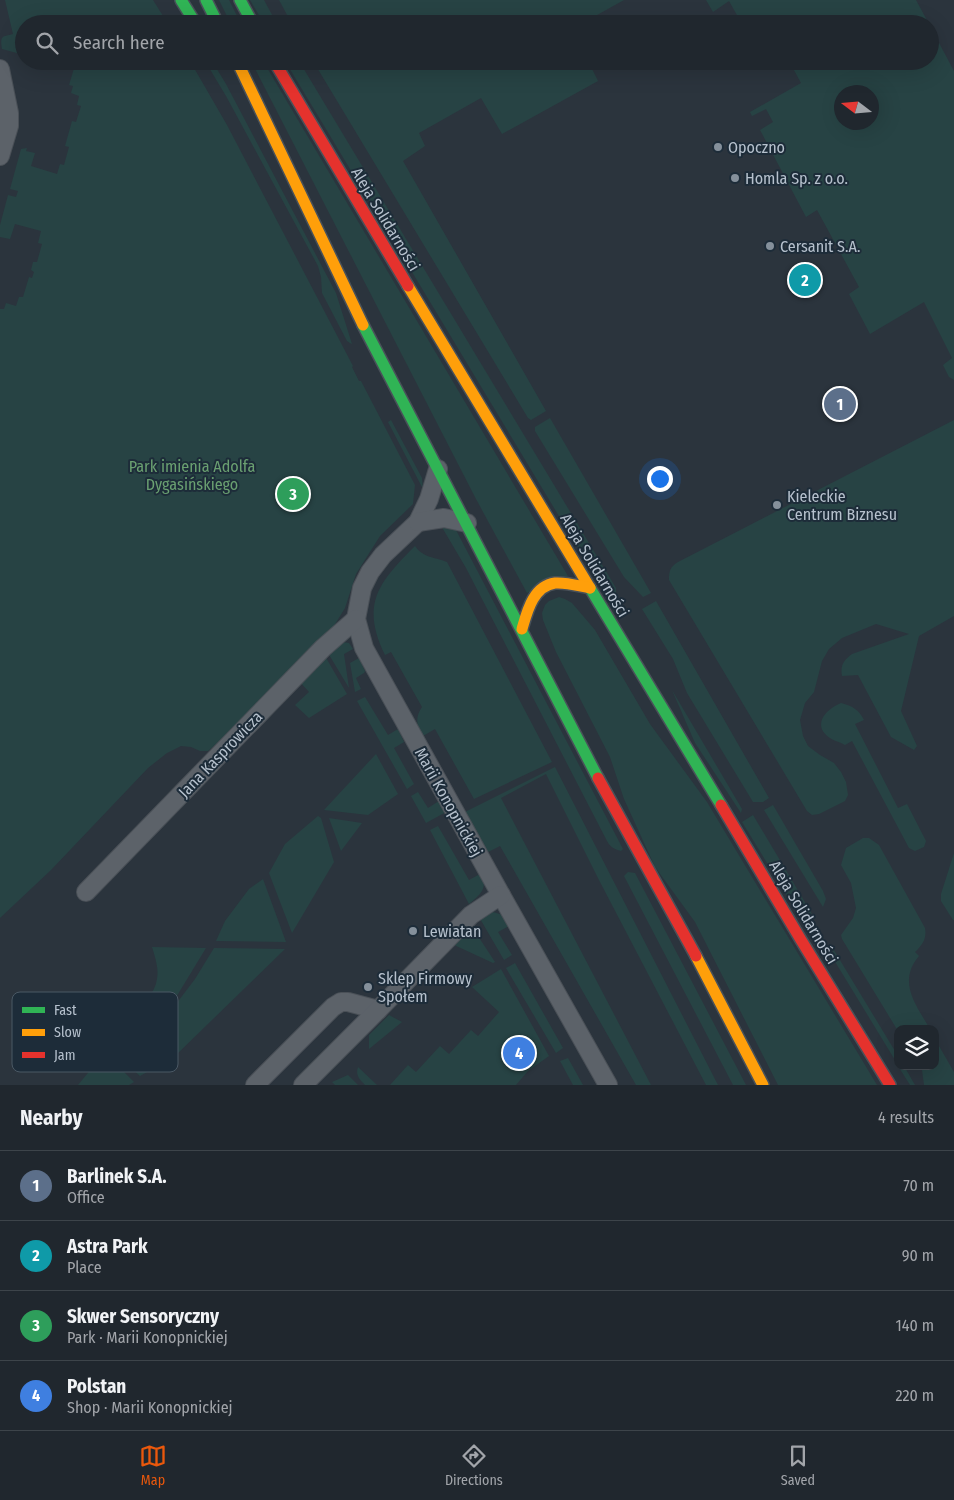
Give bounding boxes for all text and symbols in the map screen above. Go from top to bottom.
search box [15,15,939,70]
icon: search [33,29,61,57]
text: Search here [73,31,165,54]
north arrow [834,85,879,130]
place label: Opoczno [728,138,785,157]
marker: Opoczno [712,141,724,153]
street label: Aleja Solidarności [347,164,424,274]
place label: Homla Sp. z o.o. [745,169,848,188]
marker: Homla Sp. z o.o. [729,172,741,184]
place label: Cersanit S.A. [780,237,860,256]
marker: Cersanit S.A. [764,240,776,252]
pin: 2 [789,261,821,299]
pin: 1 [824,385,856,423]
park label: Park imienia Adolfa Dygasińskiego [129,457,255,494]
your location [647,466,673,492]
pin: 3 [277,475,309,513]
place label: Kieleckie Centrum Biznesu [787,487,897,524]
marker: Kieleckie Centrum Biznesu [771,499,783,511]
street label: Aleja Solidarności [556,510,633,620]
street label: Jana Kasprowicza [174,707,266,801]
street label: Marii Konopnickiej [411,745,486,860]
street label: Aleja Solidarności [765,857,842,967]
place label: Lewiatan [423,922,481,941]
marker: Lewiatan [407,925,419,937]
place label: Sklep Firmowy Społem [378,969,473,1006]
marker: Sklep Firmowy Społem [362,981,374,993]
legend [12,992,178,1072]
text: Fast [54,1002,77,1019]
text: Slow [54,1024,81,1041]
map controls [894,1025,939,1070]
button: layers [894,1025,939,1070]
pin: 4 [503,1034,535,1072]
text: Jam [54,1047,75,1064]
text: Nearby [20,1105,82,1131]
text: 4 results [878,1108,934,1127]
text: Barlinek S.A. [67,1165,167,1188]
text: 1 [33,1176,39,1195]
text: 70 m [903,1176,934,1195]
text: Office [67,1188,105,1207]
text: Astra Park [67,1235,148,1258]
text: 2 [32,1246,40,1265]
text: 90 m [902,1246,934,1265]
text: Place [67,1258,102,1277]
text: Skwer Sensoryczny [67,1305,219,1328]
text: 3 [32,1316,40,1335]
text: 140 m [896,1316,934,1335]
text: Park · Marii Konopnickiej [67,1328,228,1347]
text: Polstan [67,1375,126,1398]
text: 4 [32,1386,40,1405]
text: 220 m [895,1386,934,1405]
text: Shop · Marii Konopnickiej [67,1398,233,1417]
tab: Map [139,1442,167,1489]
tab: Directions [445,1442,503,1489]
tab: Saved [781,1442,815,1489]

